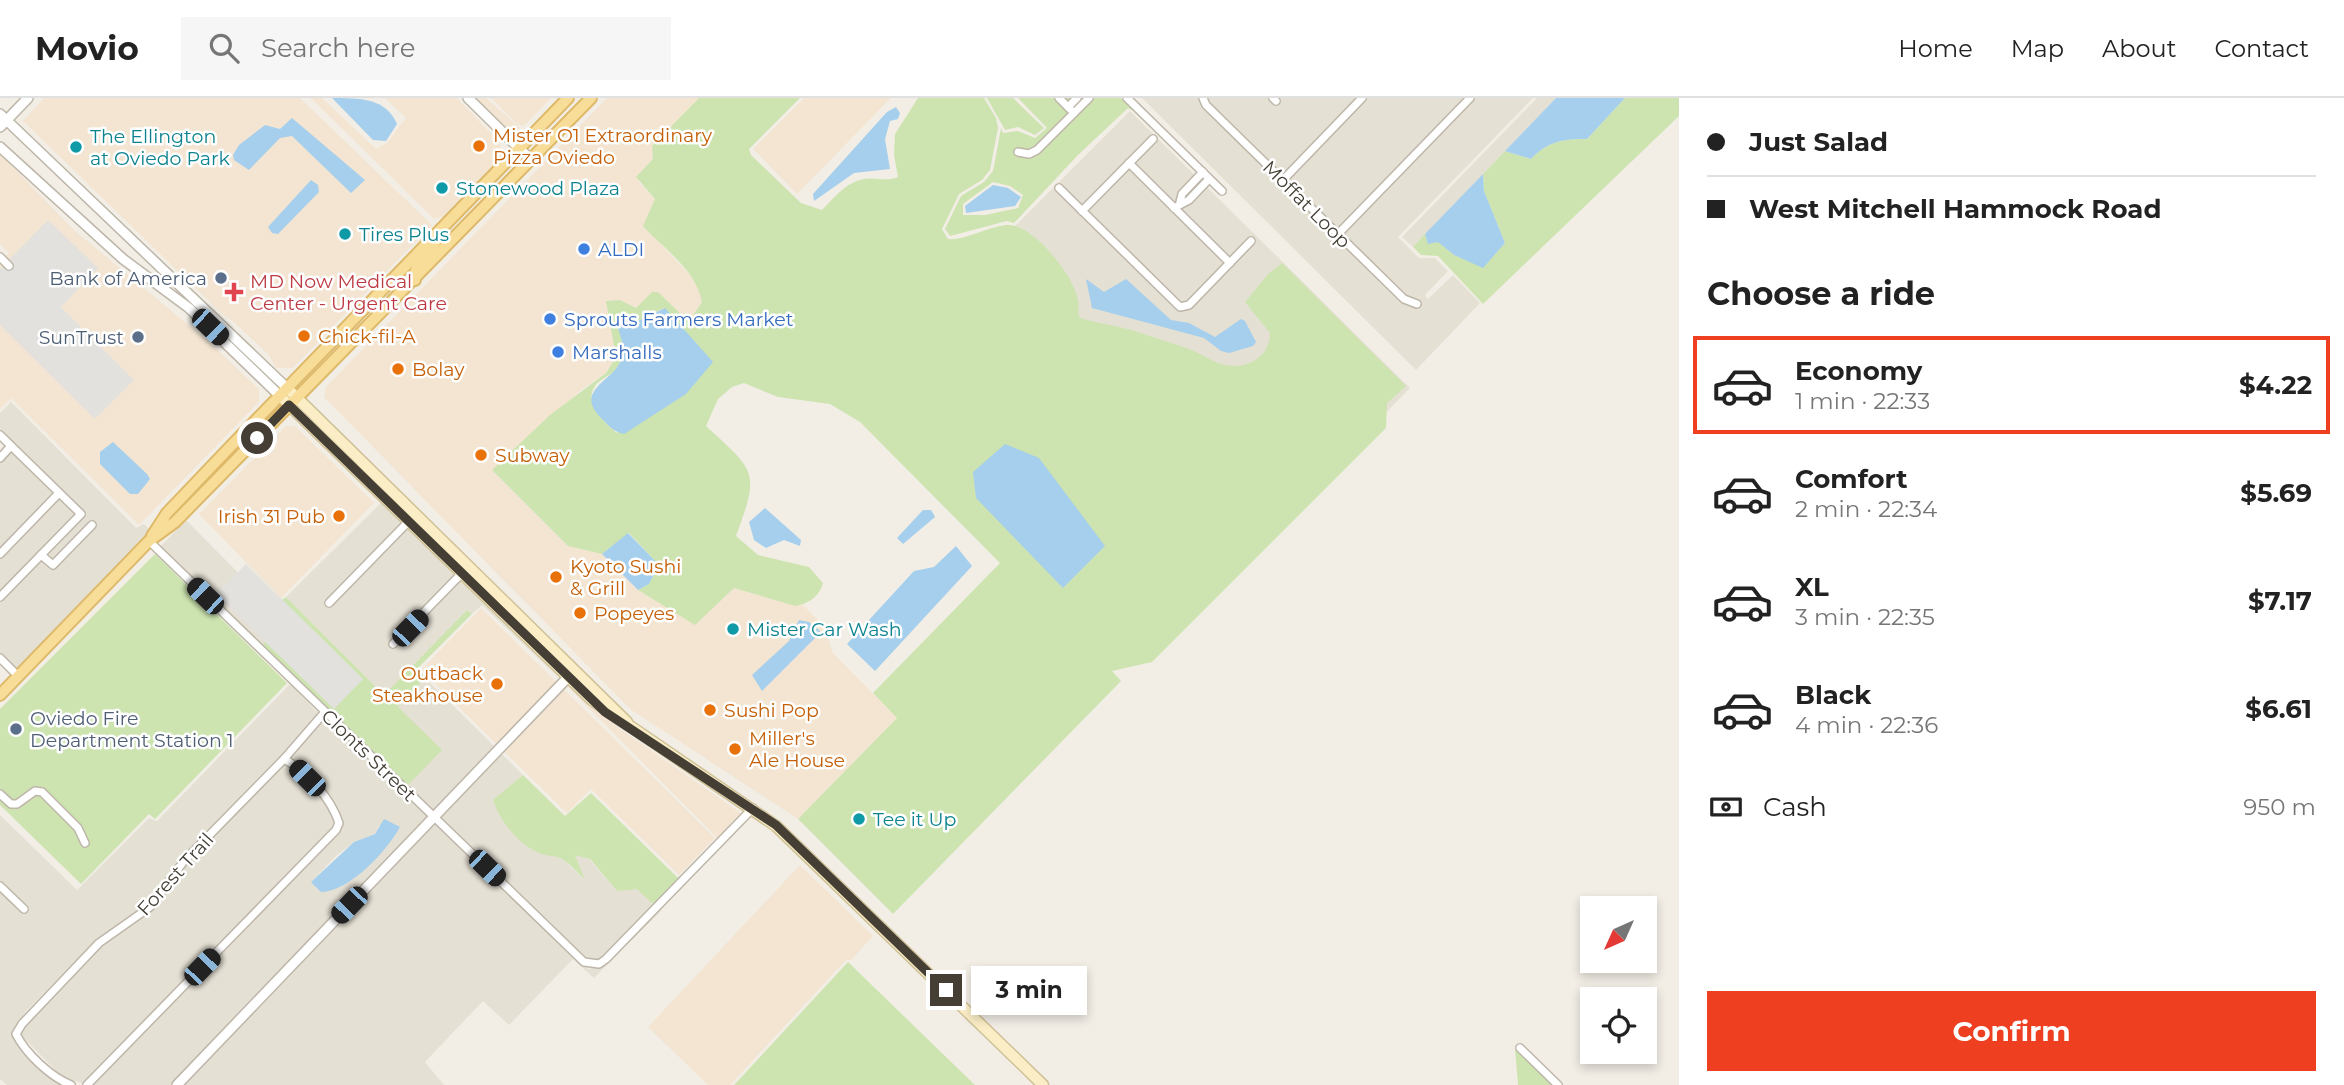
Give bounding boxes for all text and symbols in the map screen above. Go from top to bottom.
search box [181,17,671,80]
text: Movio [35,28,139,68]
icon: search [205,29,243,67]
text: Search here [261,32,416,64]
text: Home [1898,34,1973,63]
text: Map [2011,34,2064,63]
text: About [2102,34,2176,63]
text: Contact [2214,34,2309,63]
place label: Mister O1 Extraordinary Pizza Oviedo [493,124,713,169]
place label: The Ellington at Oviedo Park [90,125,231,170]
text: Just Salad [1749,126,1888,158]
marker: Mister O1 Extraordinary Pizza Oviedo [471,138,487,154]
marker: The Ellington at Oviedo Park [68,139,84,155]
street label: Moffat Loop [1258,156,1355,253]
place label: Stonewood Plaza [456,177,620,200]
marker: Stonewood Plaza [434,180,450,196]
text: West Mitchell Hammock Road [1749,193,2161,225]
place label: Tires Plus [359,223,449,246]
marker: Tires Plus [337,226,353,242]
place label: ALDI [598,238,644,261]
marker: ALDI [576,241,592,257]
place label: Bank of America [49,267,207,290]
marker: Bank of America [213,270,229,286]
place label: MD Now Medical Center - Urgent Care [250,270,447,315]
text: Choose a ride [1707,274,1935,313]
marker: MD Now Medical Center - Urgent Care [224,282,244,302]
car [188,305,233,349]
place label: Sprouts Farmers Market [564,308,794,331]
marker: Sprouts Farmers Market [542,311,558,327]
place label: Chick-fil-A [318,325,416,348]
place label: SunTrust [39,326,124,349]
marker: Chick-fil-A [296,328,312,344]
marker: SunTrust [130,329,146,345]
place label: Marshalls [572,341,662,364]
marker: Marshalls [550,344,566,360]
icon: car [1711,354,1774,417]
text: Economy [1795,355,1922,387]
place label: Bolay [412,358,465,381]
marker: Bolay [390,361,406,377]
text: $4.22 [2239,369,2312,401]
text: 1 min · 22:33 [1795,387,1930,415]
route start [241,422,273,454]
place label: Subway [495,444,570,467]
marker: Subway [473,447,489,463]
icon: car [1711,462,1774,525]
text: Comfort [1795,463,1907,495]
text: $5.69 [2240,477,2312,509]
text: 2 min · 22:34 [1795,495,1937,523]
place label: Irish 31 Pub [218,505,325,528]
marker: Irish 31 Pub [331,508,347,524]
place label: Kyoto Sushi & Grill [570,555,681,600]
marker: Kyoto Sushi & Grill [548,569,564,585]
icon: car [1711,570,1774,633]
text: XL [1795,571,1829,603]
car [183,574,228,618]
text: $7.17 [2248,585,2312,617]
place label: Popeyes [594,602,674,625]
text: 3 min · 22:35 [1795,603,1935,631]
marker: Popeyes [572,605,588,621]
car [388,606,433,650]
place label: Mister Car Wash [747,618,901,641]
marker: Mister Car Wash [725,621,741,637]
place label: Outback Steakhouse [372,662,484,707]
marker: Outback Steakhouse [489,676,505,692]
icon: car [1711,678,1774,741]
text: Black [1795,679,1871,711]
text: $6.61 [2245,693,2312,725]
place label: Sushi Pop [724,699,819,722]
marker: Sushi Pop [702,702,718,718]
street label: Clonts Street [317,704,421,806]
place label: Oviedo Fire Department Station 1 [30,707,234,752]
text: 4 min · 22:36 [1795,711,1938,739]
marker: Oviedo Fire Department Station 1 [8,721,24,737]
place label: Miller's Ale House [749,727,845,772]
marker: Miller's Ale House [727,741,743,757]
car [285,756,330,800]
icon: cash [1707,788,1745,826]
text: Cash [1763,791,1827,823]
text: 950 m [2243,793,2316,821]
place label: Tee it Up [873,808,956,831]
marker: Tee it Up [851,811,867,827]
street label: Forest Trail [132,828,218,920]
car [465,846,510,890]
car [327,883,372,927]
north arrow [1580,896,1657,973]
map controls [1580,896,1657,1064]
car [180,945,225,989]
callout: 3 min [970,966,1086,1015]
route end [930,974,962,1006]
text: 3 min [995,976,1063,1004]
button: locate [1580,987,1657,1064]
button: Confirm [1707,991,2316,1071]

